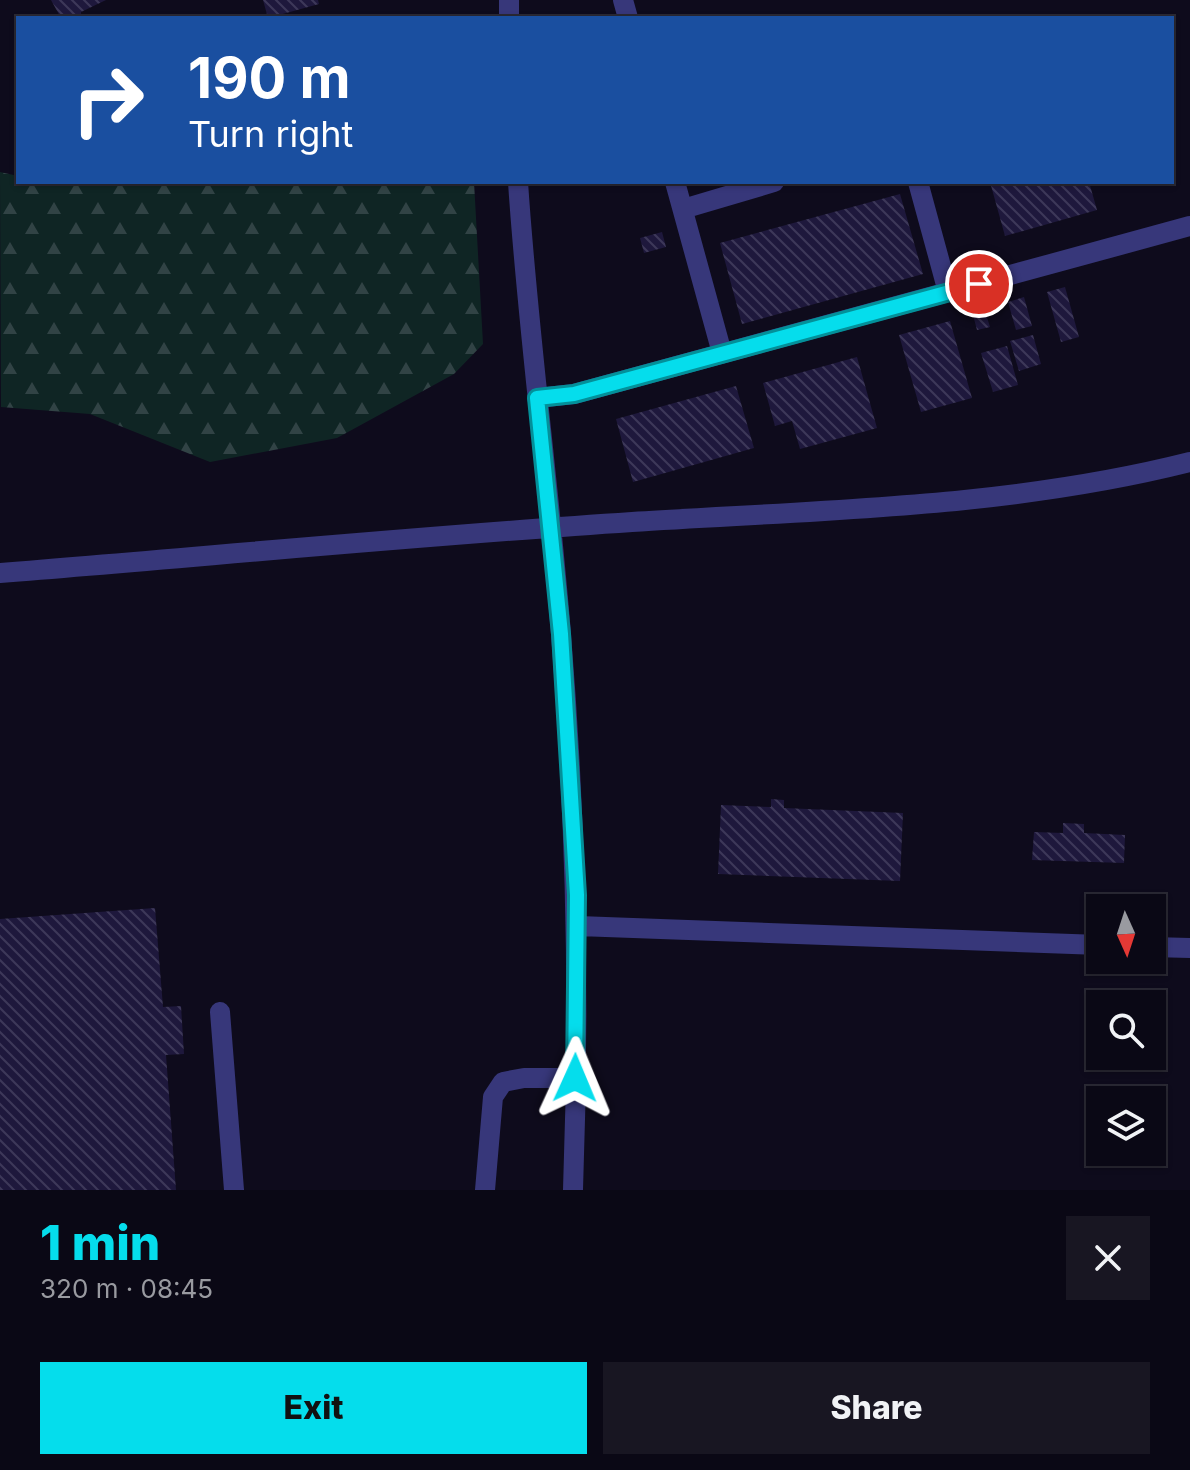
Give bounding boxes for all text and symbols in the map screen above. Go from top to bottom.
text: 190 m [188,44,351,112]
icon: right [56,48,160,152]
text: Turn right [188,112,353,156]
pin [945,250,1013,318]
icon: arrive [957,262,1001,306]
north arrow [1086,894,1166,974]
map controls [1086,894,1166,1166]
button: search [1086,990,1166,1070]
position arrow [533,1036,617,1120]
button: layers [1086,1086,1166,1166]
text: 1 min [40,1213,160,1272]
button: close [1066,1216,1150,1300]
text: 320 m · 08:45 [40,1273,213,1304]
button: Exit [40,1362,587,1454]
button: Share [603,1362,1150,1454]

